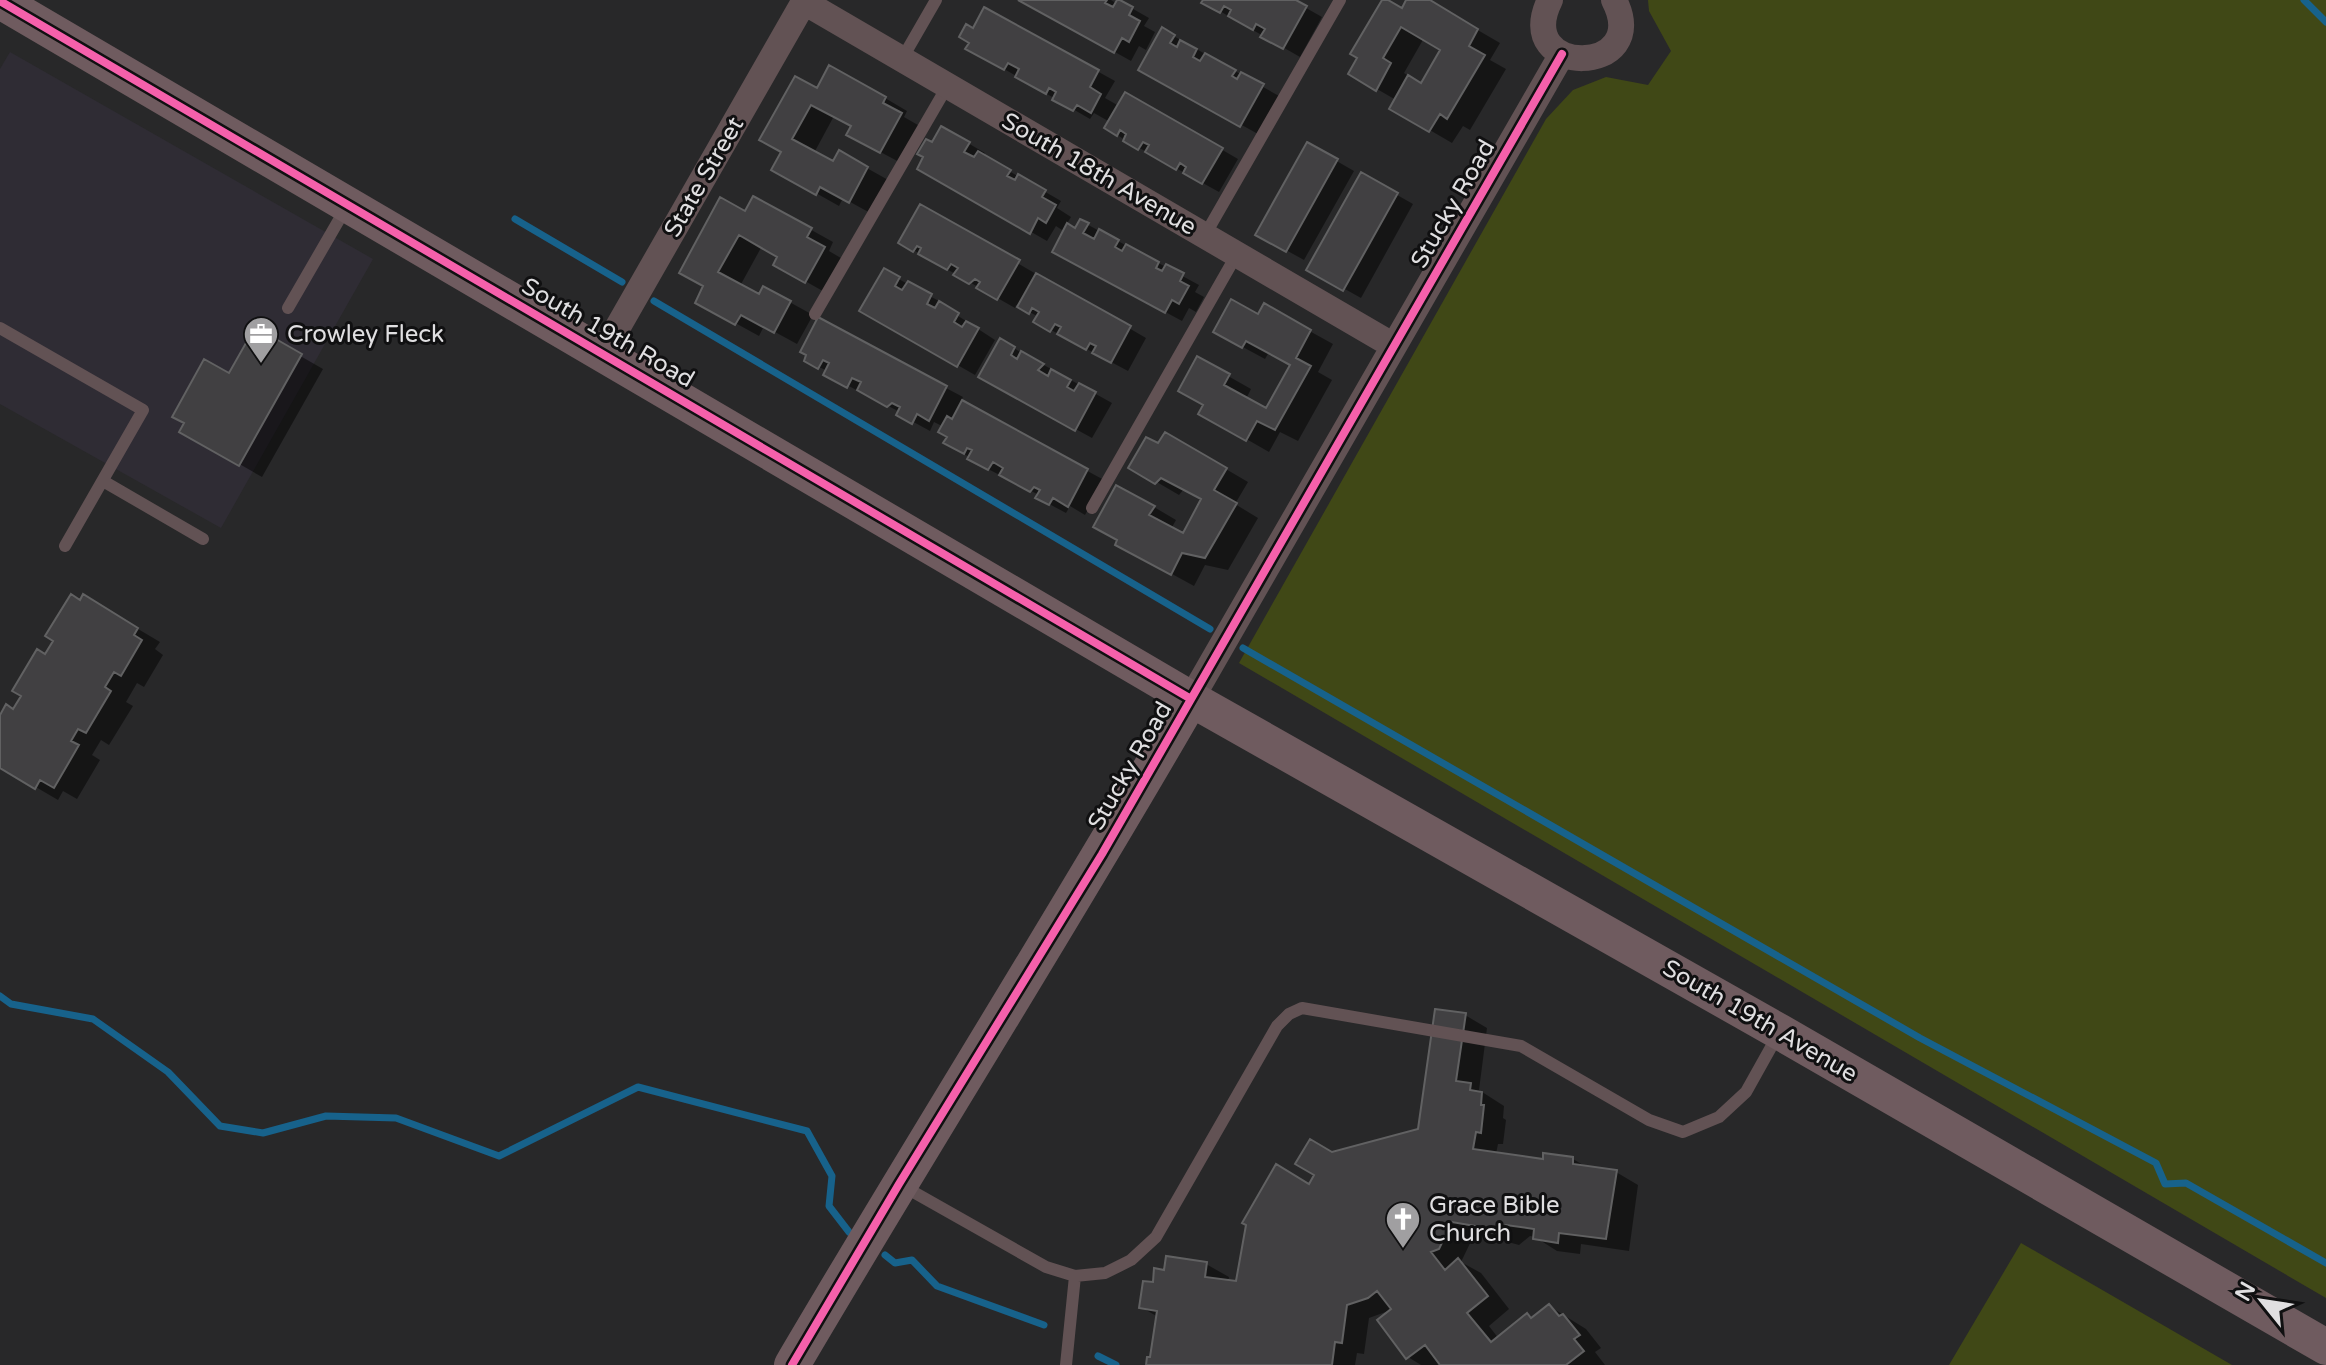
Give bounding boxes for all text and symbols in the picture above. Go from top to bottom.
street label: South 18th Avenue [996,106,1202,242]
street label: State Street [658,112,750,242]
street label: Stucky Road [1405,135,1501,273]
street label: South 19th Road [517,272,699,394]
office icon: Crowley Fleck [242,315,280,365]
place label: Crowley Fleck [287,320,444,349]
street label: Stucky Road [1082,697,1178,835]
street label: South 19th Avenue [1657,953,1863,1089]
place label: Grace Bible Church [1429,1191,1560,1248]
church icon: Grace Bible Church [1384,1200,1422,1250]
north arrow [2222,1261,2302,1341]
text: N [2230,1277,2261,1306]

